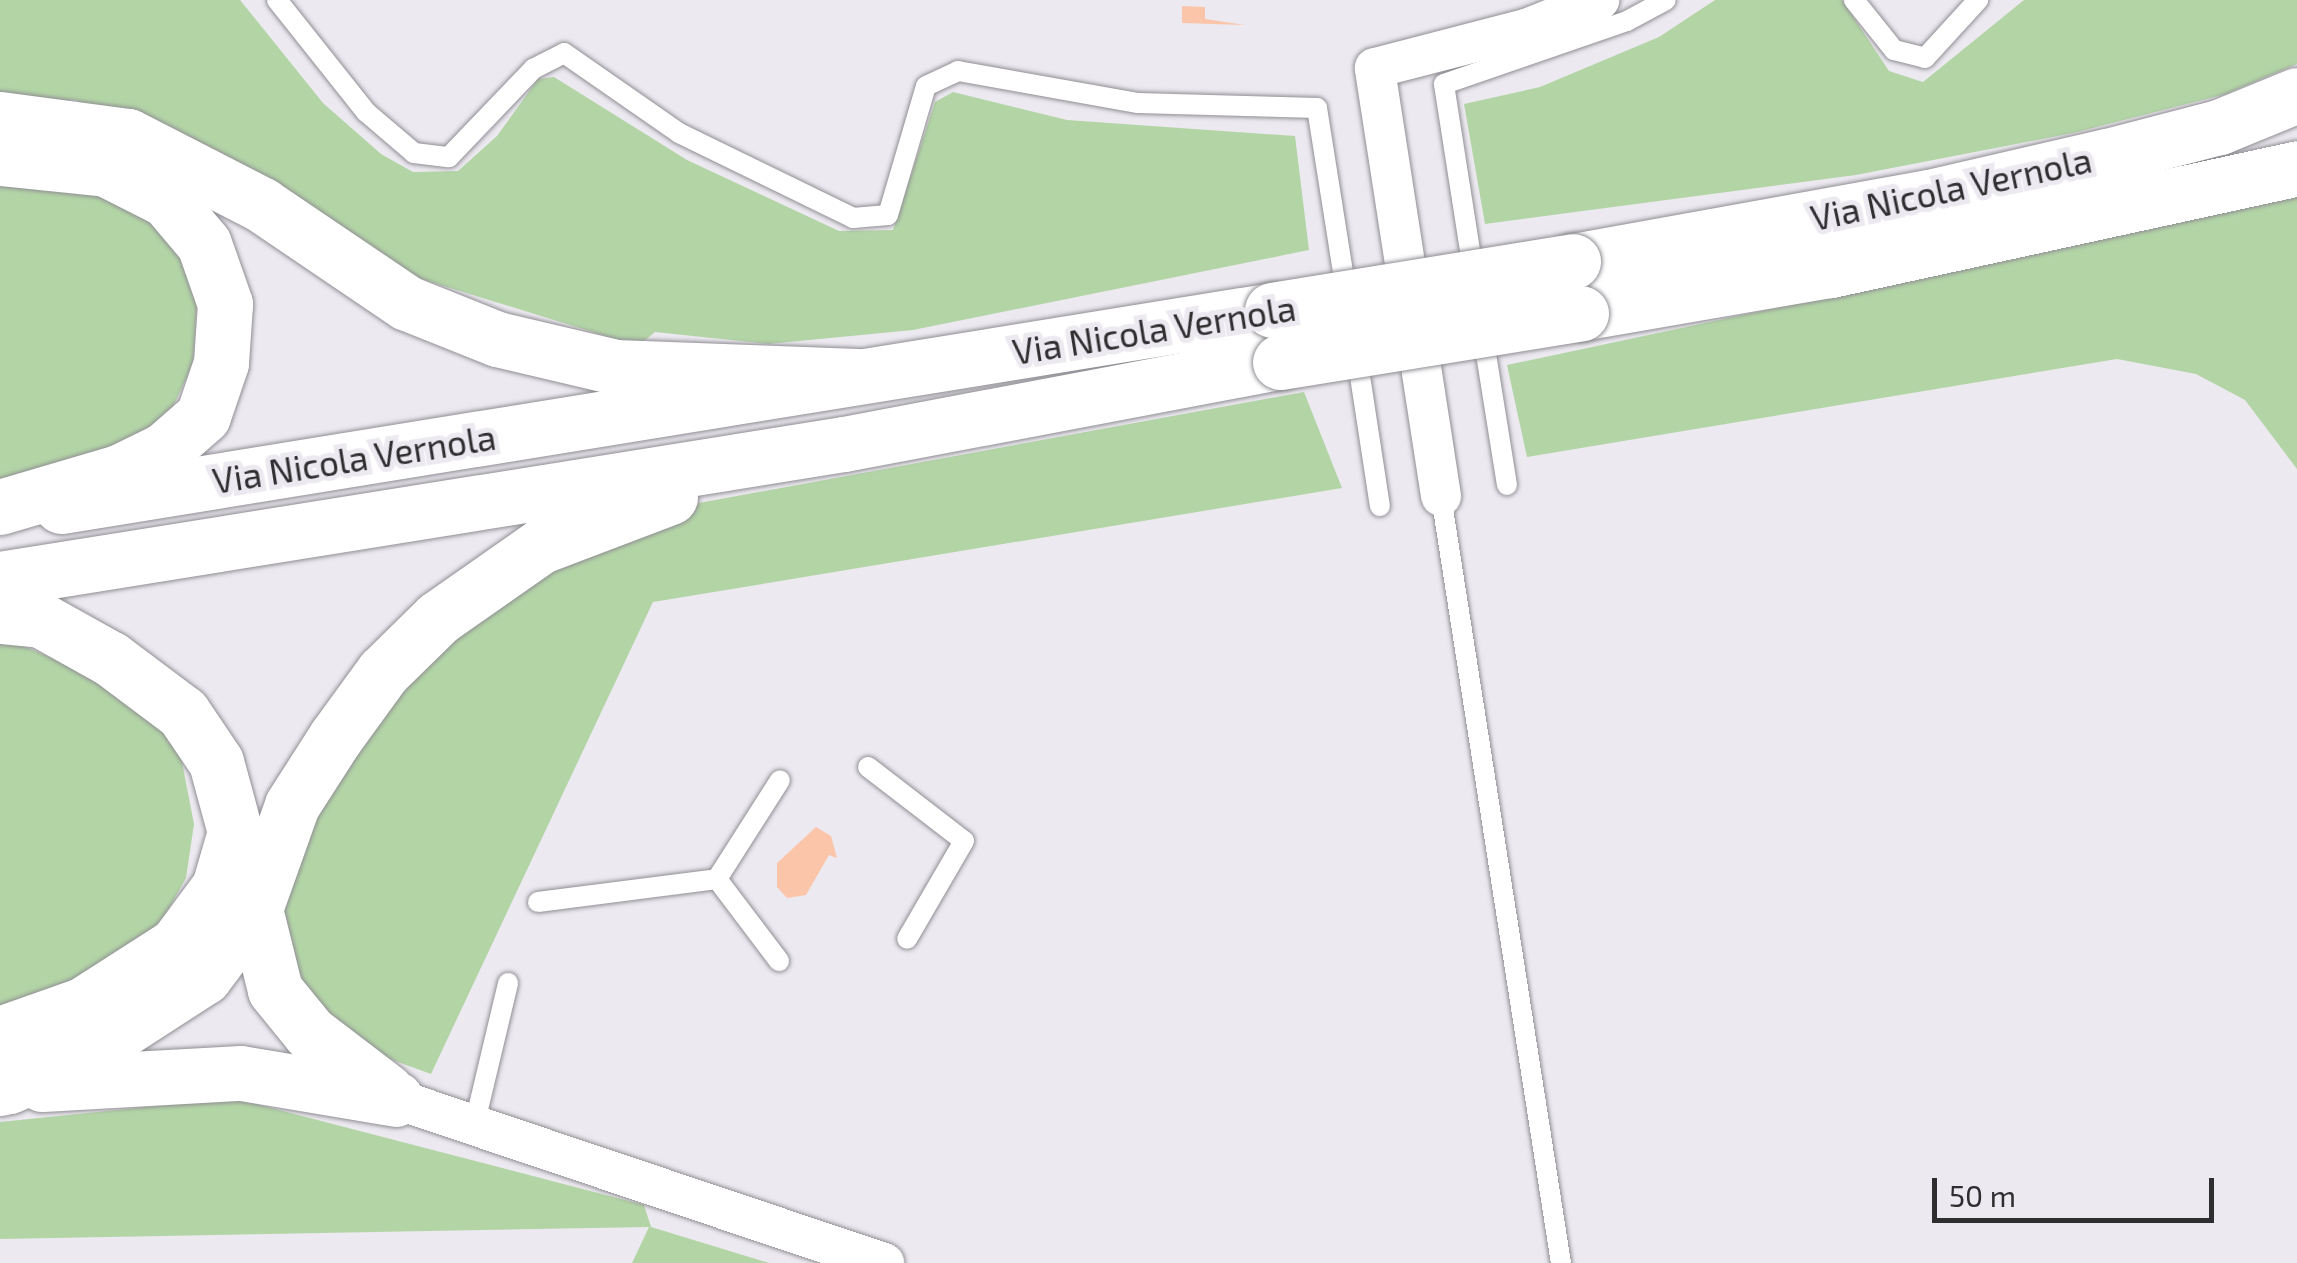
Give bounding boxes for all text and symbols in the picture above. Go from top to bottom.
street label: Via Nicola Vernola [1806,138,2096,238]
street label: Via Nicola Vernola [1009,286,1299,372]
street label: Via Nicola Vernola [209,415,499,501]
scale bar [1937,1158,2220,1220]
text: 50 m [1949,1177,2016,1213]

